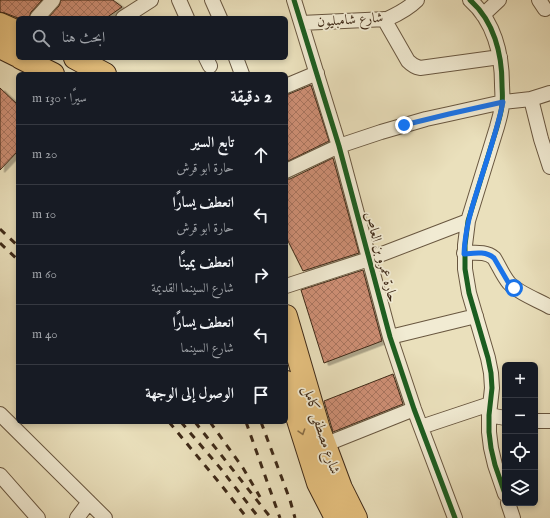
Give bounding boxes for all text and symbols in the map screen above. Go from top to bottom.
street label: شارع شامبليون [316,9,384,33]
search box [16,16,288,60]
icon: search [30,27,52,49]
text: ابحث هنا [62,28,105,47]
text: 2 دقيقة [231,87,272,108]
text: سيرًا · 130 m [32,90,87,107]
route end [395,116,413,134]
text: تابع السير [192,133,234,152]
icon: ahead [250,144,272,166]
text: 20 m [32,146,57,163]
text: حارة ابو قرش [177,160,234,177]
text: انعطف يسارًا [172,193,234,212]
icon: left [250,204,272,226]
text: 10 m [32,206,56,223]
street label: حارة عمرو بن العاص [360,210,402,304]
text: حارة ابو قرش [177,220,234,237]
text: انعطف يمينًا [178,253,234,272]
icon: right [250,264,272,286]
text: 60 m [32,266,57,283]
route start [505,279,523,297]
text: شارع السينما القديمة [151,280,234,297]
text: انعطف يسارًا [172,313,234,332]
icon: left [250,324,272,346]
text: 40 m [32,326,58,343]
text: شارع السينما [181,340,234,357]
map controls [502,362,538,506]
button: + [502,362,538,398]
text: الوصول إلى الوجهة [145,384,234,403]
icon: arrive [250,384,272,406]
street label: شارع مصطفى كامل [296,384,344,477]
button: − [502,398,538,434]
one-way arrow [297,429,306,436]
button: locate [502,434,538,470]
button: layers [502,470,538,506]

